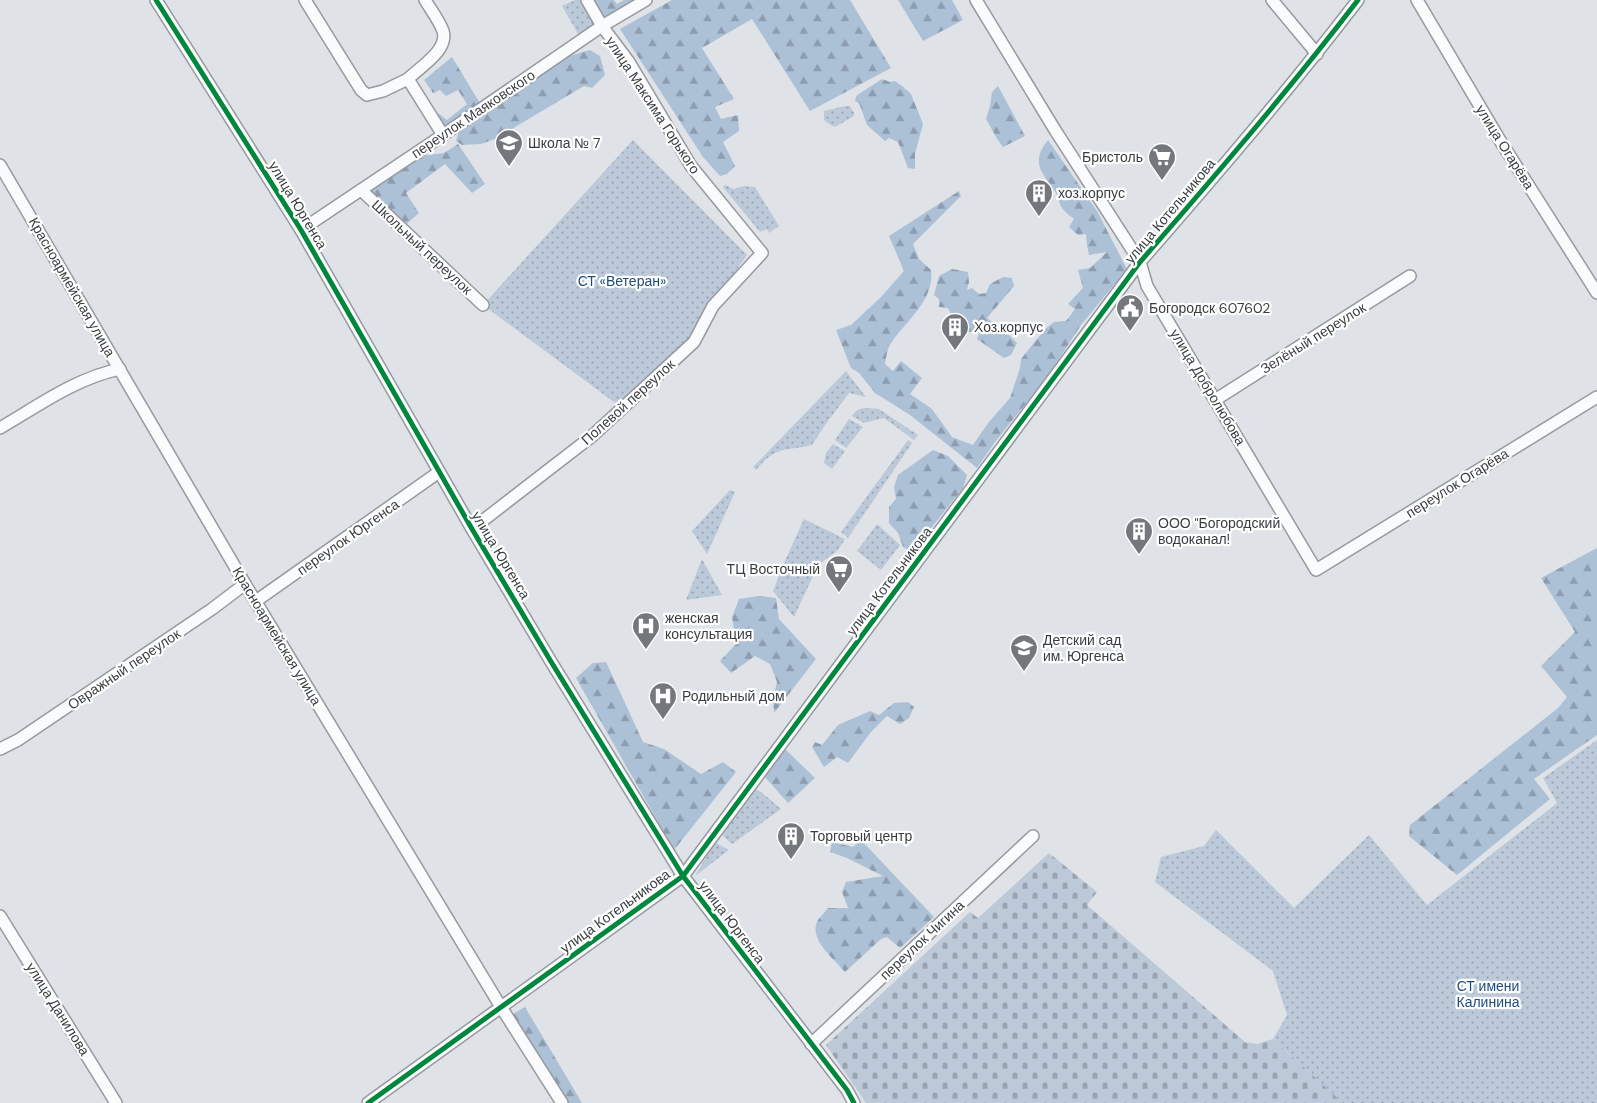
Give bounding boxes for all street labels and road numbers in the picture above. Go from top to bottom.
street label: улица Максима Горького [602,33,704,177]
street label: переулок Маяковского [408,66,539,162]
street label: улица Огарёва [1472,101,1538,193]
street label: улица Котельникова [1121,155,1219,267]
street label: улица Юргенса [265,158,331,252]
street label: Школьный переулок [368,196,477,299]
street label: Красноармейская улица [25,214,119,360]
street label: Зелёный переулок [1257,298,1370,378]
street label: улица Добролюбова [1166,326,1250,449]
street label: Полевой переулок [577,355,679,449]
street label: переулок Огарёва [1402,444,1512,522]
street label: переулок Юргенса [293,495,403,579]
street label: улица Юргенса [468,508,534,602]
street label: улица Котельникова [842,523,936,639]
street label: Красноармейская улица [229,564,326,709]
street label: Овражный переулок [64,624,185,713]
street label: улица Котельникова [556,865,674,957]
street label: улица Юргенса [695,877,769,967]
street label: переулок Чигина [876,896,968,984]
street label: улица Данилова [22,959,94,1059]

